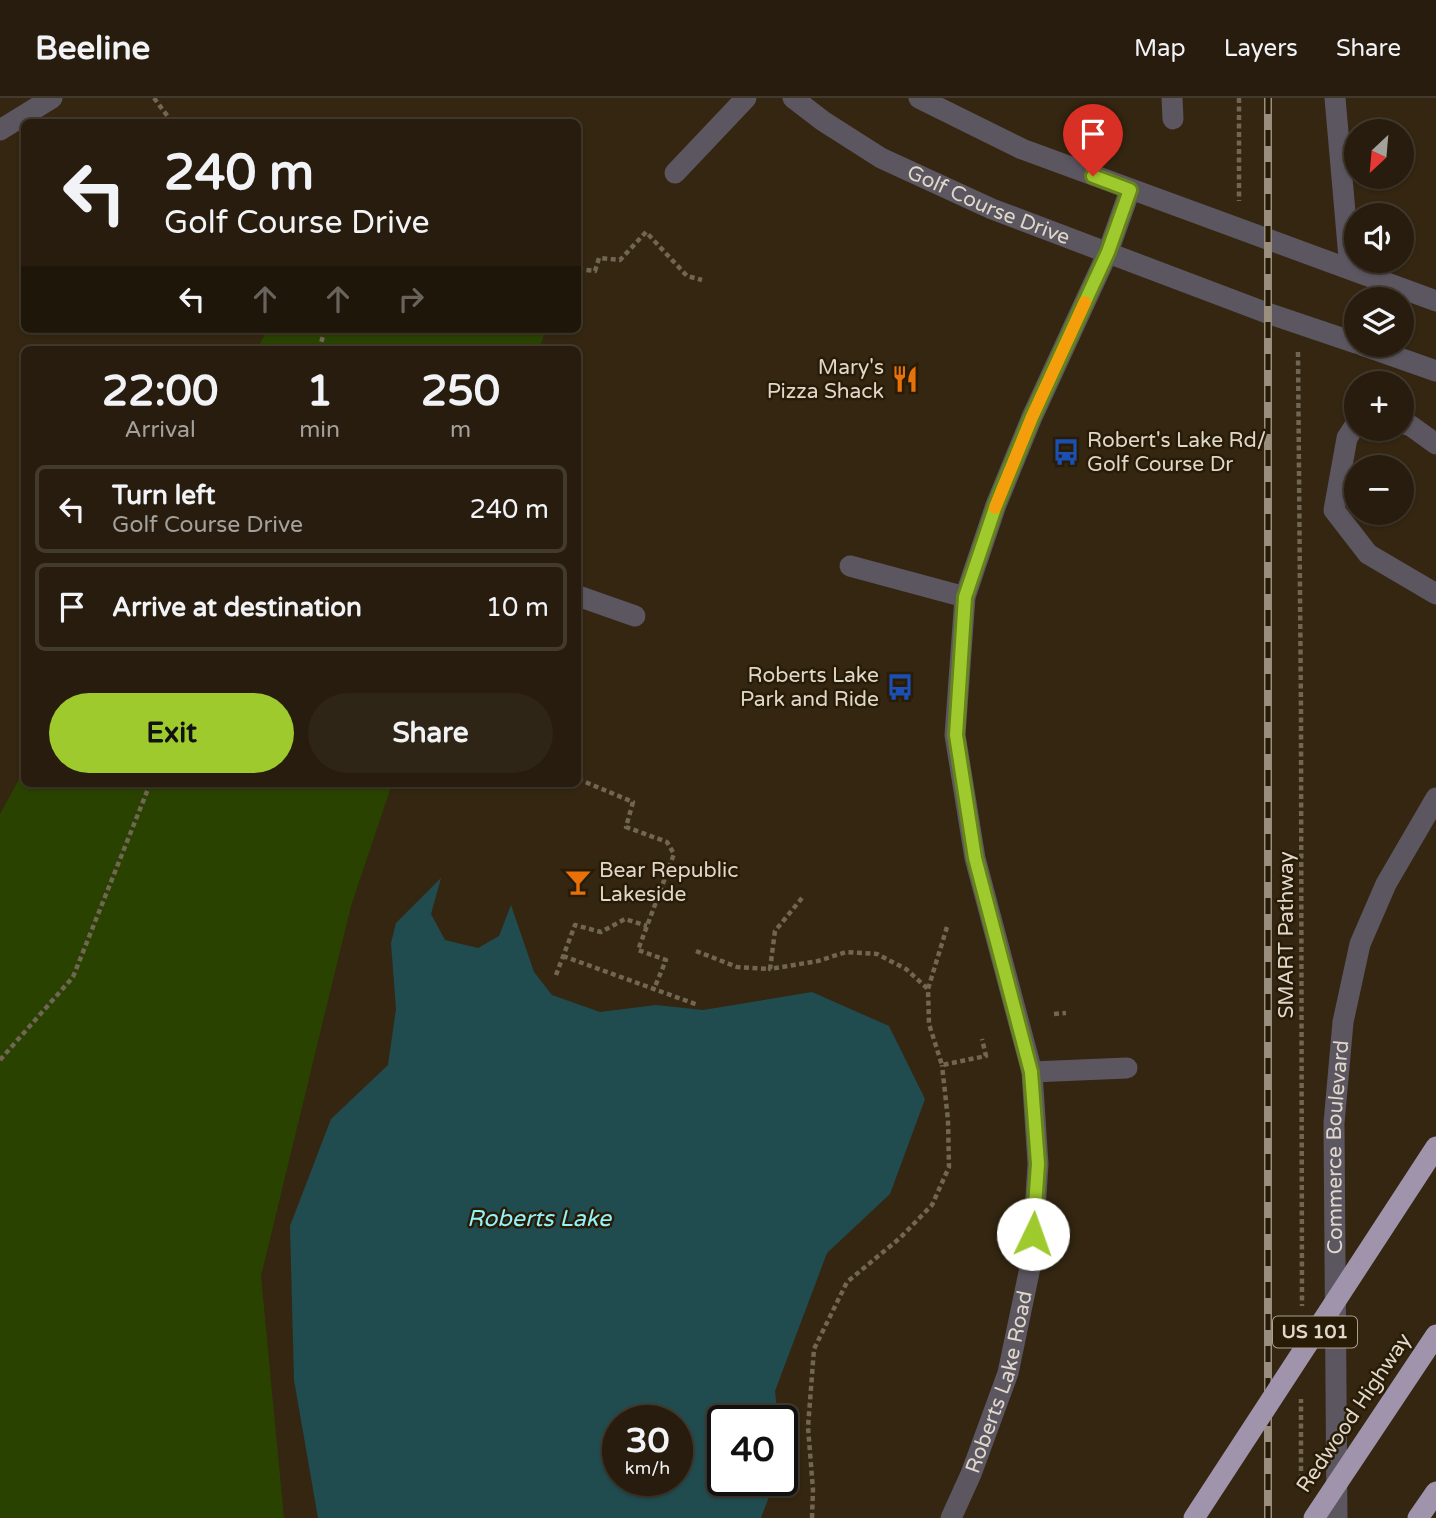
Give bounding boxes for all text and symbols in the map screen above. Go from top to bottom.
text: Beeline [35,29,150,68]
text: Map [1134,34,1186,63]
text: Layers [1224,34,1298,63]
text: Share [1336,34,1401,63]
pin [1063,104,1123,176]
icon: arrive [1074,115,1112,153]
north arrow [1344,119,1414,189]
map controls [1344,119,1414,525]
text: 240 m [164,144,314,203]
icon: left [49,147,140,238]
street label: Golf Course Drive [903,159,1074,250]
button: sound [1344,203,1414,273]
text: Golf Course Drive [164,204,430,242]
icon: left [173,280,211,318]
icon: ahead [246,280,284,318]
icon: ahead [319,280,357,318]
icon: right [392,280,430,318]
button: layers [1344,287,1414,357]
place label: Mary's Pizza Shack [767,355,884,404]
restaurant icon: Mary's Pizza Shack [890,364,920,394]
text: 22:00 [102,366,218,417]
text: 1 [306,366,333,417]
text: 250 [421,366,500,417]
button: + [1344,371,1414,441]
text: Arrival [125,416,196,444]
text: min [299,416,340,444]
text: m [450,416,471,444]
place label: Robert's Lake Rd/ Golf Course Dr [1087,428,1266,477]
bus stop icon: Robert's Lake Rd/ Golf Course Dr [1051,437,1081,467]
button: − [1344,455,1414,525]
text: Turn left [112,480,215,511]
icon: left [53,490,91,528]
text: 240 m [469,494,549,525]
text: Golf Course Drive [112,511,303,539]
icon: arrive [53,588,91,626]
text: Arrive at destination [112,592,362,623]
text: 10 m [486,592,549,623]
place label: Roberts Lake Park and Ride [740,663,879,712]
bus stop icon: Roberts Lake Park and Ride [885,672,915,702]
button: Exit [49,693,294,773]
button: Share [308,693,553,773]
street label: SMART Pathway [1274,851,1299,1019]
place label: Bear Republic Lakeside [599,858,738,907]
bar icon: Bear Republic Lakeside [563,867,593,897]
street label: Commerce Boulevard [1321,1039,1354,1254]
position arrow [996,1197,1070,1271]
water label: Roberts Lake [467,1205,613,1233]
street label: Roberts Lake Road [960,1288,1037,1477]
road number: US 101 [1273,1316,1357,1348]
street label: Redwood Highway [1291,1329,1417,1497]
speed limit sign: 40 [707,1405,798,1496]
text: 30 [626,1420,669,1462]
text: km/h [625,1457,670,1479]

